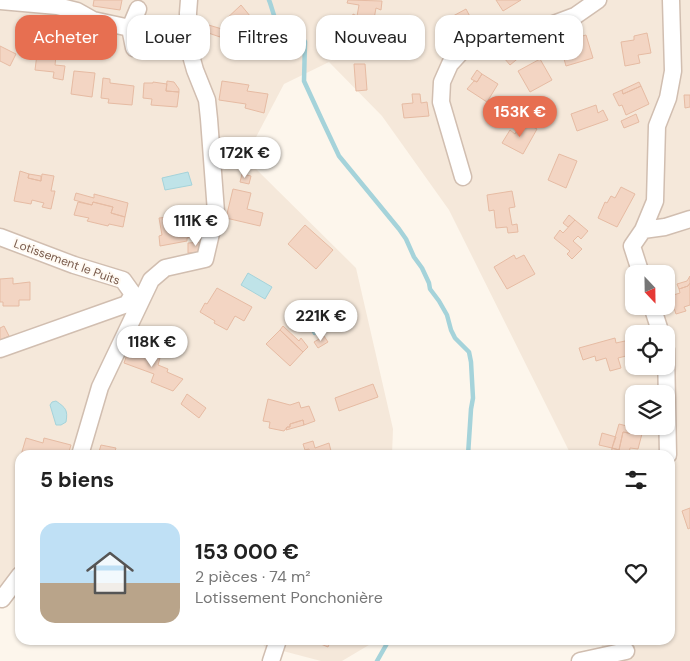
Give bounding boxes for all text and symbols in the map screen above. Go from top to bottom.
chip: Acheter [15,15,117,60]
chip: Louer [127,15,210,60]
chip: Filtres [220,15,306,60]
chip: Nouveau [316,15,425,60]
chip: Appartement [435,15,583,60]
pin: 153K € [479,96,561,138]
text: 153K € [494,101,546,122]
pin: 172K € [204,136,286,179]
text: 172K € [220,142,270,163]
pin: 111K € [155,204,237,247]
text: 111K € [174,210,218,231]
street label: Lotissement le Puits [12,235,122,289]
north arrow [625,265,675,315]
map controls [625,265,675,435]
pin: 221K € [280,300,362,342]
text: 221K € [295,305,347,326]
button: locate [625,325,675,375]
pin: 118K € [111,326,193,368]
text: 118K € [128,331,176,352]
button: layers [625,385,675,435]
text: 5 biens [40,466,114,494]
icon: filters [622,466,650,494]
text: 153 000 € [195,538,299,566]
icon: home [80,543,140,603]
icon: heart [622,559,650,587]
text: 2 pièces · 74 m² [195,566,310,587]
text: Lotissement Ponchonière [195,587,383,608]

